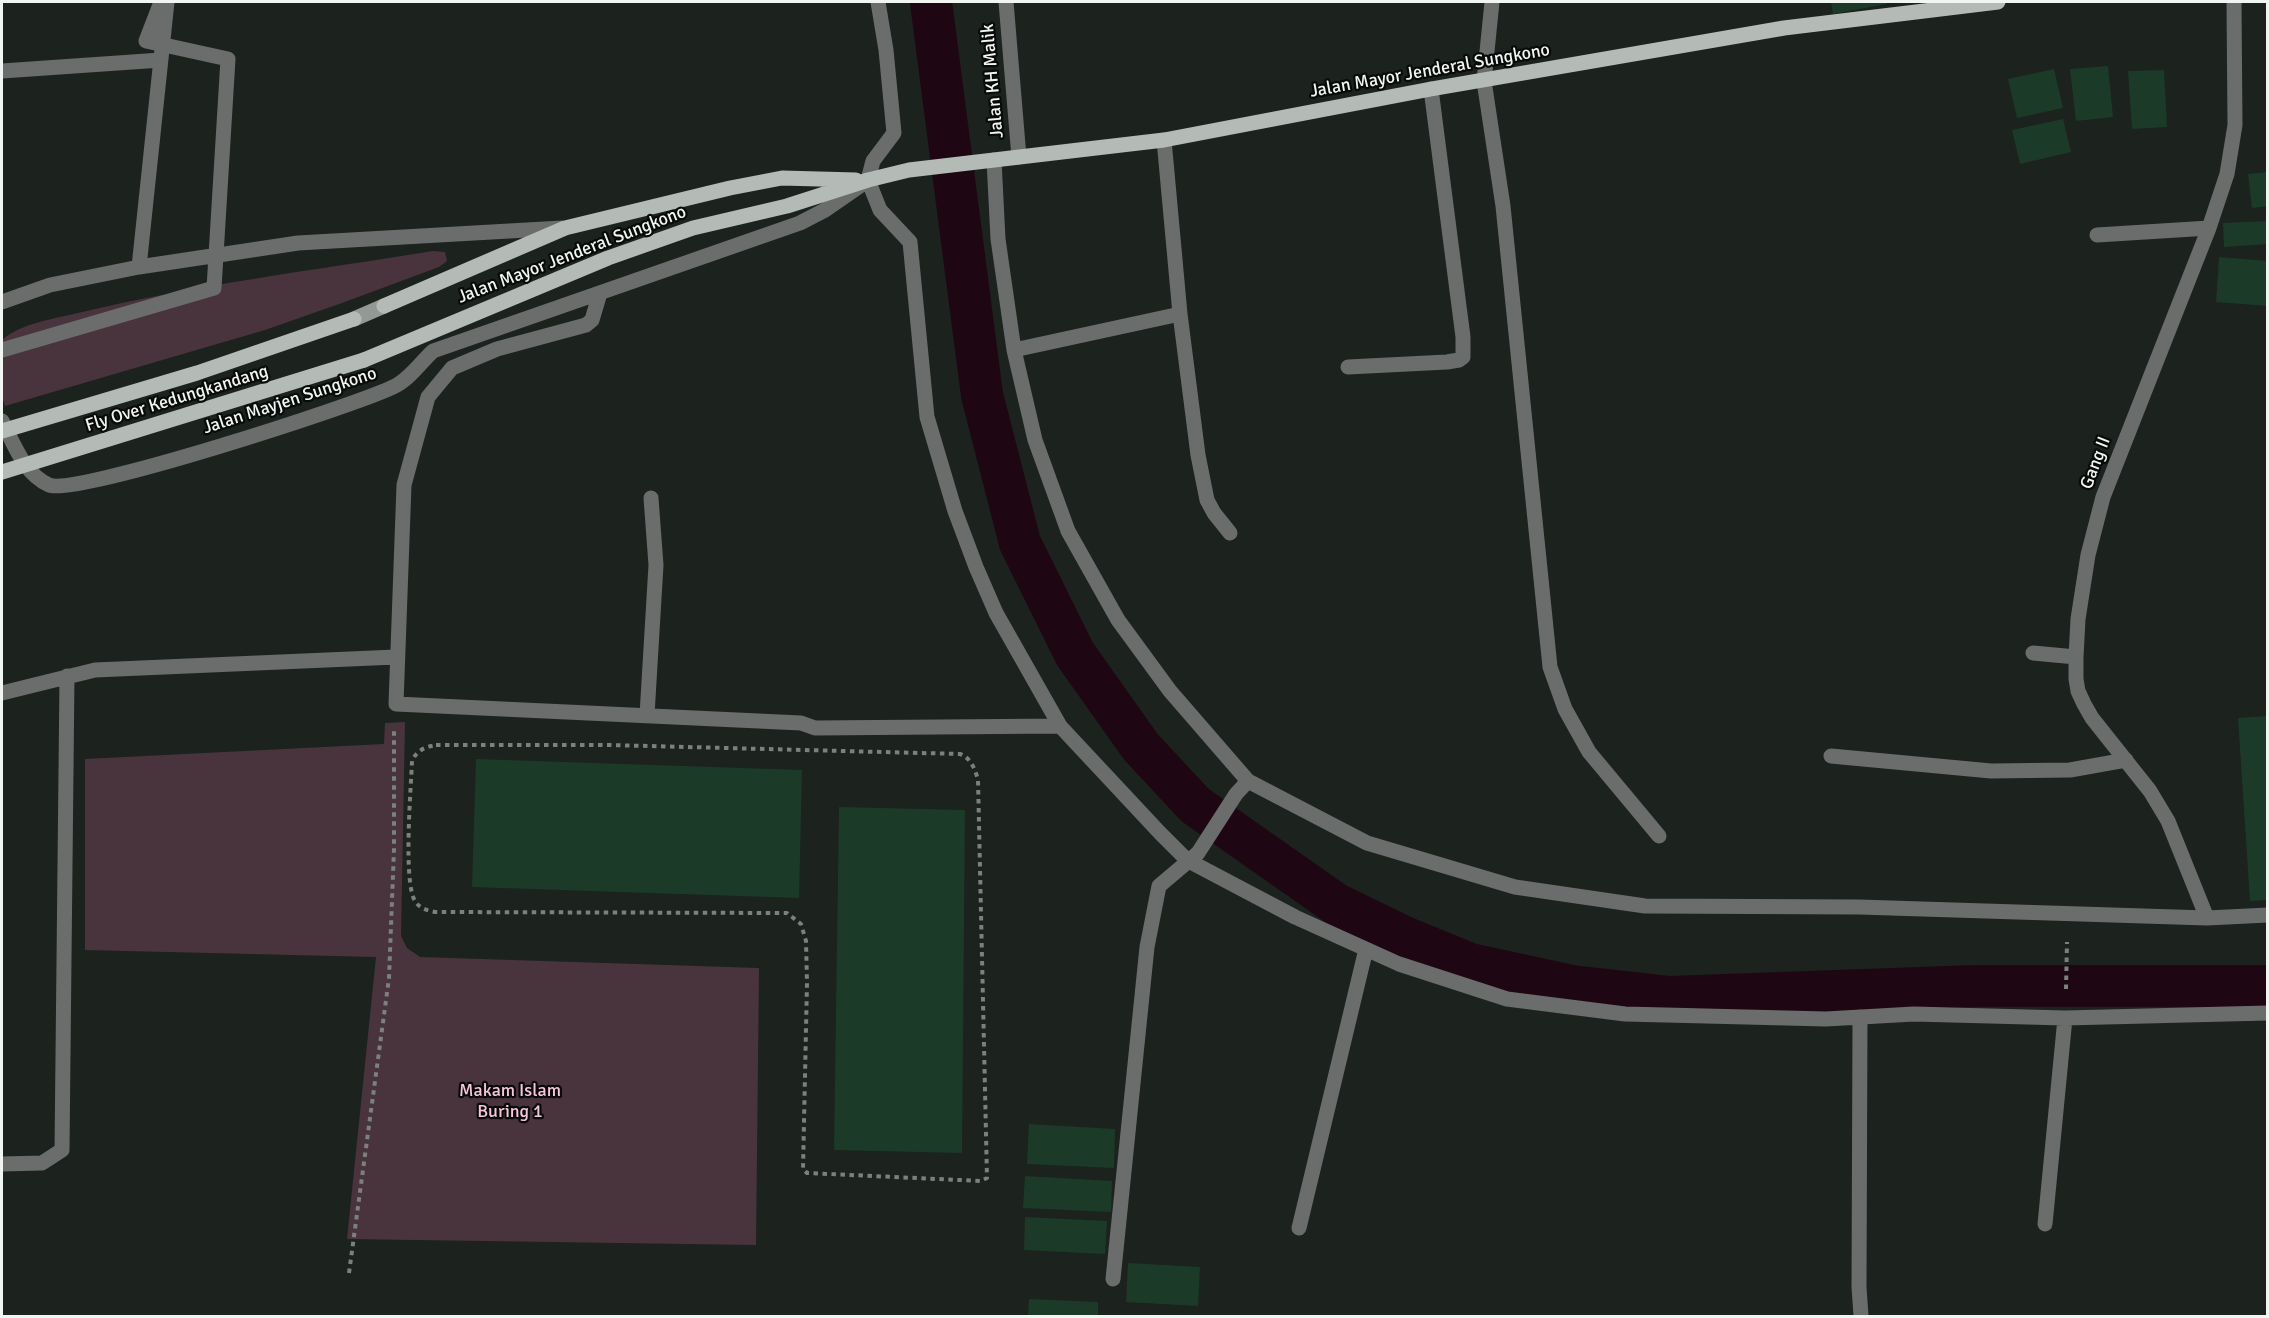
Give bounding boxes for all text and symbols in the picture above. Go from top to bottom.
street label: Jalan KH Malik [977,23,1009,139]
street label: Jalan Mayor Jenderal Sungkono [1308,39,1552,103]
street label: Jalan Mayor Jenderal Sungkono [455,201,689,309]
street label: Fly Over Kedungkandang [83,361,271,437]
street label: Jalan Mayjen Sungkono [201,363,379,439]
street label: Gang II [2076,434,2116,492]
park label: Makam Islam Buring 1 [459,1080,561,1122]

